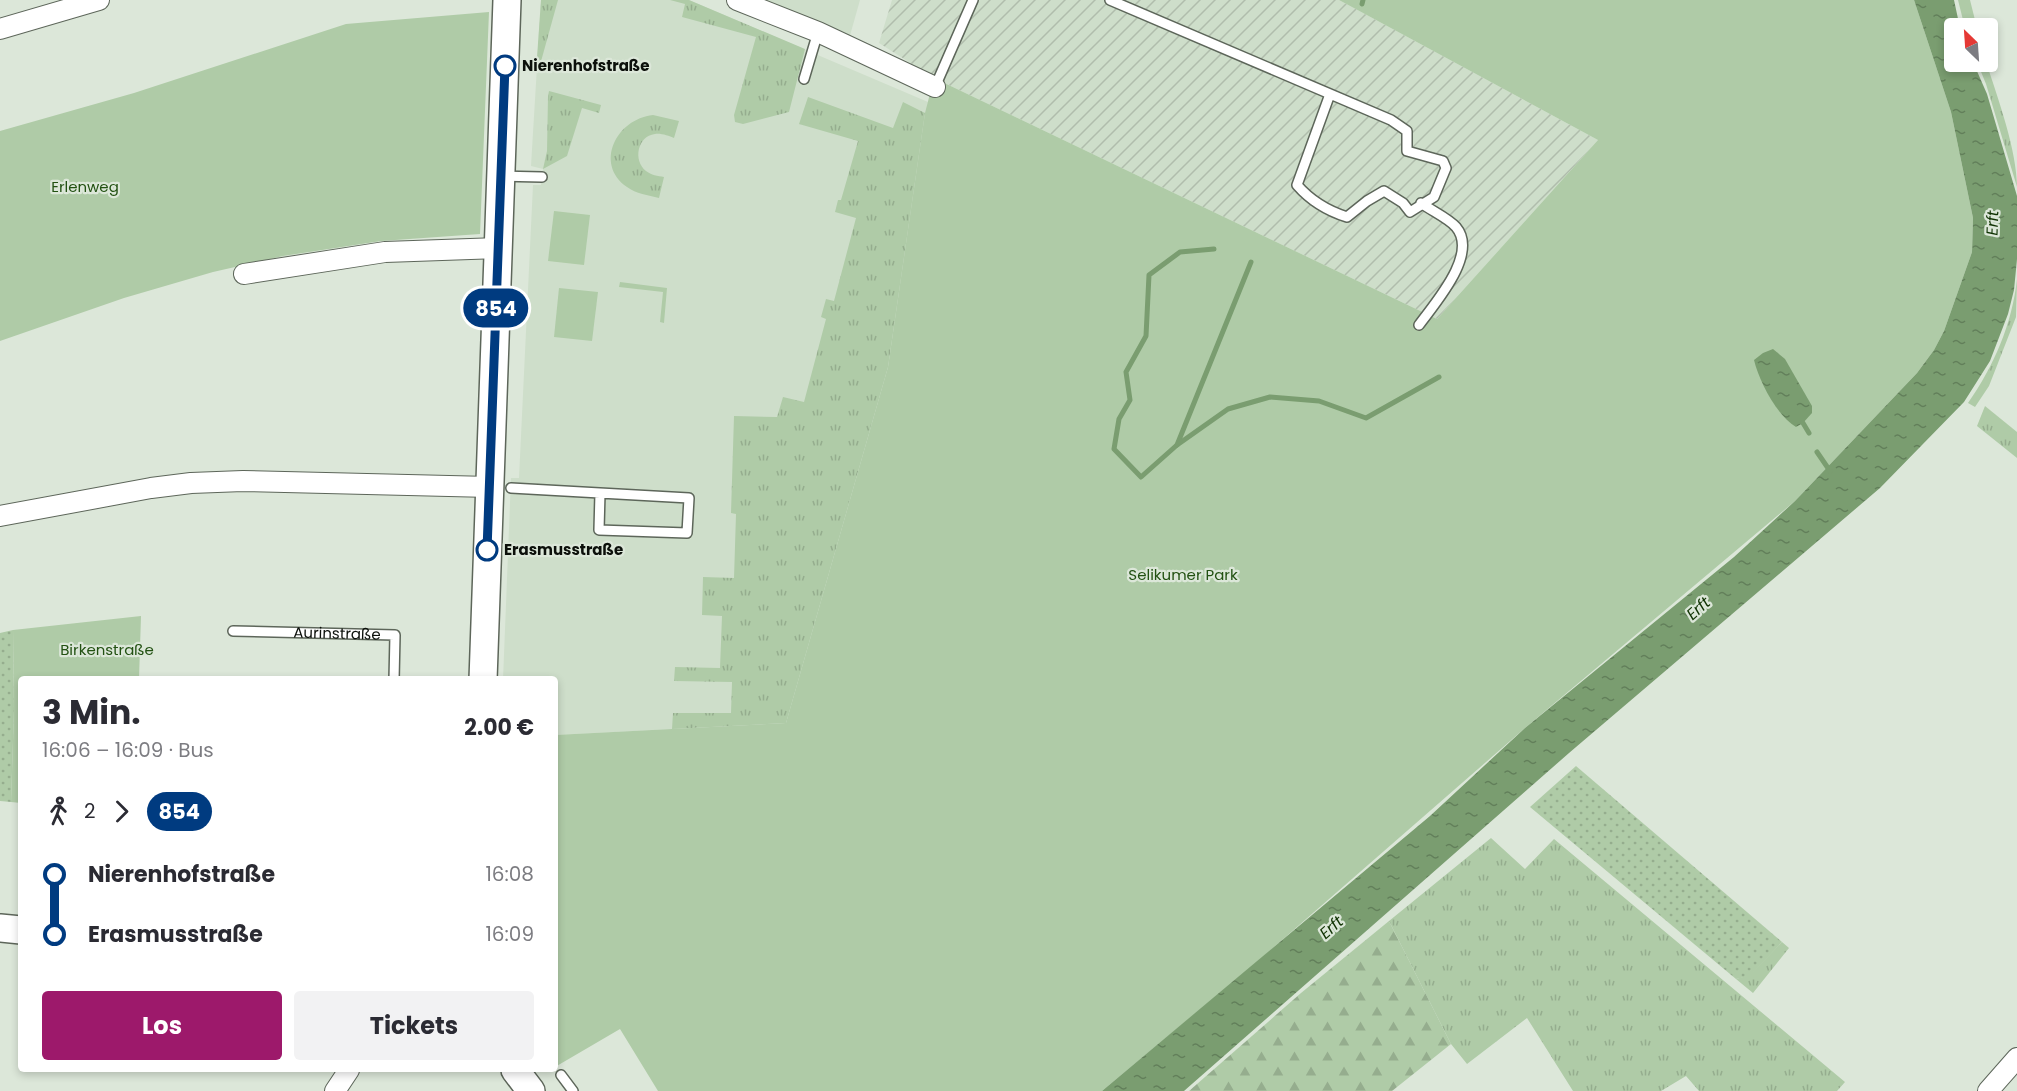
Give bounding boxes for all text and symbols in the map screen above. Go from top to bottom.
north arrow [1944,18,1998,72]
map controls [1944,18,1998,72]
marker: Nierenhofstraße [494,55,516,77]
place label: Nierenhofstraße [522,55,650,76]
park label: Erlenweg [51,176,119,197]
water label: Erft [1981,209,2004,236]
line badge: 854 [462,288,530,328]
text: 854 [475,294,517,323]
marker: Erasmusstraße [476,539,498,561]
place label: Erasmusstraße [504,539,623,560]
park label: Selikumer Park [1128,564,1238,585]
water label: Erft [1681,591,1716,625]
street label: Aurinstraße [293,621,381,645]
park label: Birkenstraße [60,639,154,660]
text: 3 Min. [42,689,141,736]
text: 2.00 € [464,712,534,743]
text: 16:06 – 16:09 · Bus [42,736,214,764]
icon: walk [42,795,75,828]
icon: forward [105,795,138,828]
text: 2 [84,797,96,825]
text: 854 [159,797,200,826]
text: Nierenhofstraße [88,859,275,890]
text: 16:08 [485,860,534,888]
water label: Erft [1314,910,1349,944]
text: Erasmusstraße [88,919,263,950]
text: 16:09 [485,920,534,948]
button: Los [42,991,282,1060]
button: Tickets [294,991,534,1060]

